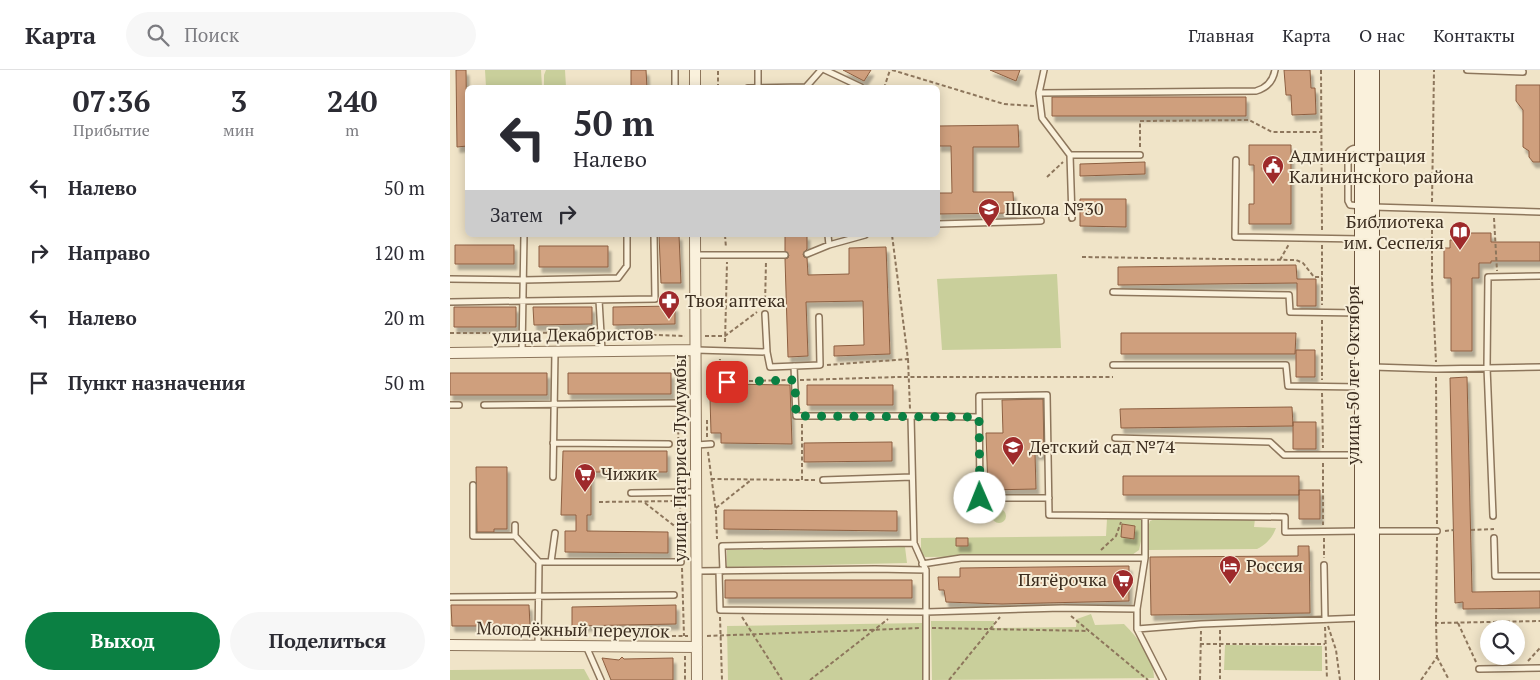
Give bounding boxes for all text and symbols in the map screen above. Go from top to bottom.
search box [126,12,476,57]
text: Карта [25,19,96,51]
icon: search [144,21,172,49]
text: Поиск [184,22,239,47]
text: Главная [1188,23,1254,47]
text: Карта [1282,23,1331,47]
text: О нас [1359,23,1405,47]
text: Контакты [1433,23,1515,47]
text: 07:36 [72,81,151,121]
text: 3 [230,81,247,121]
text: 240 [327,81,378,121]
text: 50 m [573,100,654,146]
icon: left [490,105,555,170]
text: Прибытие [73,119,150,141]
text: мин [223,119,254,141]
text: m [345,119,359,141]
place label: Администрация Калининского района [1289,143,1474,188]
text: Налево [573,144,647,173]
public building icon: Администрация Калининского района [1261,154,1285,185]
icon: left [25,174,53,202]
text: Налево [68,175,137,200]
text: 50 m [384,175,425,200]
place label: Школа №30 [1005,196,1104,220]
school or university icon: Школа №30 [977,197,1001,228]
icon: right [553,200,581,228]
text: Затем [490,202,543,227]
place label: Библиотека им. Сеспеля [1343,209,1444,254]
library icon: Библиотека им. Сеспеля [1448,220,1472,251]
icon: right [25,239,53,267]
text: Направо [68,240,150,265]
text: 120 m [374,240,425,265]
street label: улица 50 лет Октября [1340,285,1364,466]
place label: Твоя аптека [685,288,786,312]
pharmacy icon: Твоя аптека [657,289,681,320]
icon: left [25,304,53,332]
text: Налево [68,305,137,330]
text: 20 m [384,305,425,330]
street label: улица Декабристов [491,321,654,347]
street label: улица Патриса Лумумбы [667,354,691,563]
pin [706,361,748,403]
icon: arrive [713,368,741,396]
icon: arrive [25,369,53,397]
text: Пункт назначения [68,370,245,395]
text: 50 m [384,370,425,395]
place label: Детский сад №74 [1029,434,1176,458]
school or university icon: Детский сад №74 [1001,435,1025,466]
place label: Чижик [601,461,657,485]
supermarket icon: Чижик [573,462,597,493]
position arrow [953,471,1005,523]
place label: Россия [1246,553,1303,577]
hotel icon: Россия [1218,554,1242,585]
place label: Пятёрочка [1018,567,1107,591]
supermarket icon: Пятёрочка [1111,568,1135,599]
button: Выход [25,612,220,670]
button: Поделиться [230,612,425,670]
street label: Молодёжный переулок [476,615,670,643]
map controls [1480,620,1525,665]
button: search [1480,620,1525,665]

